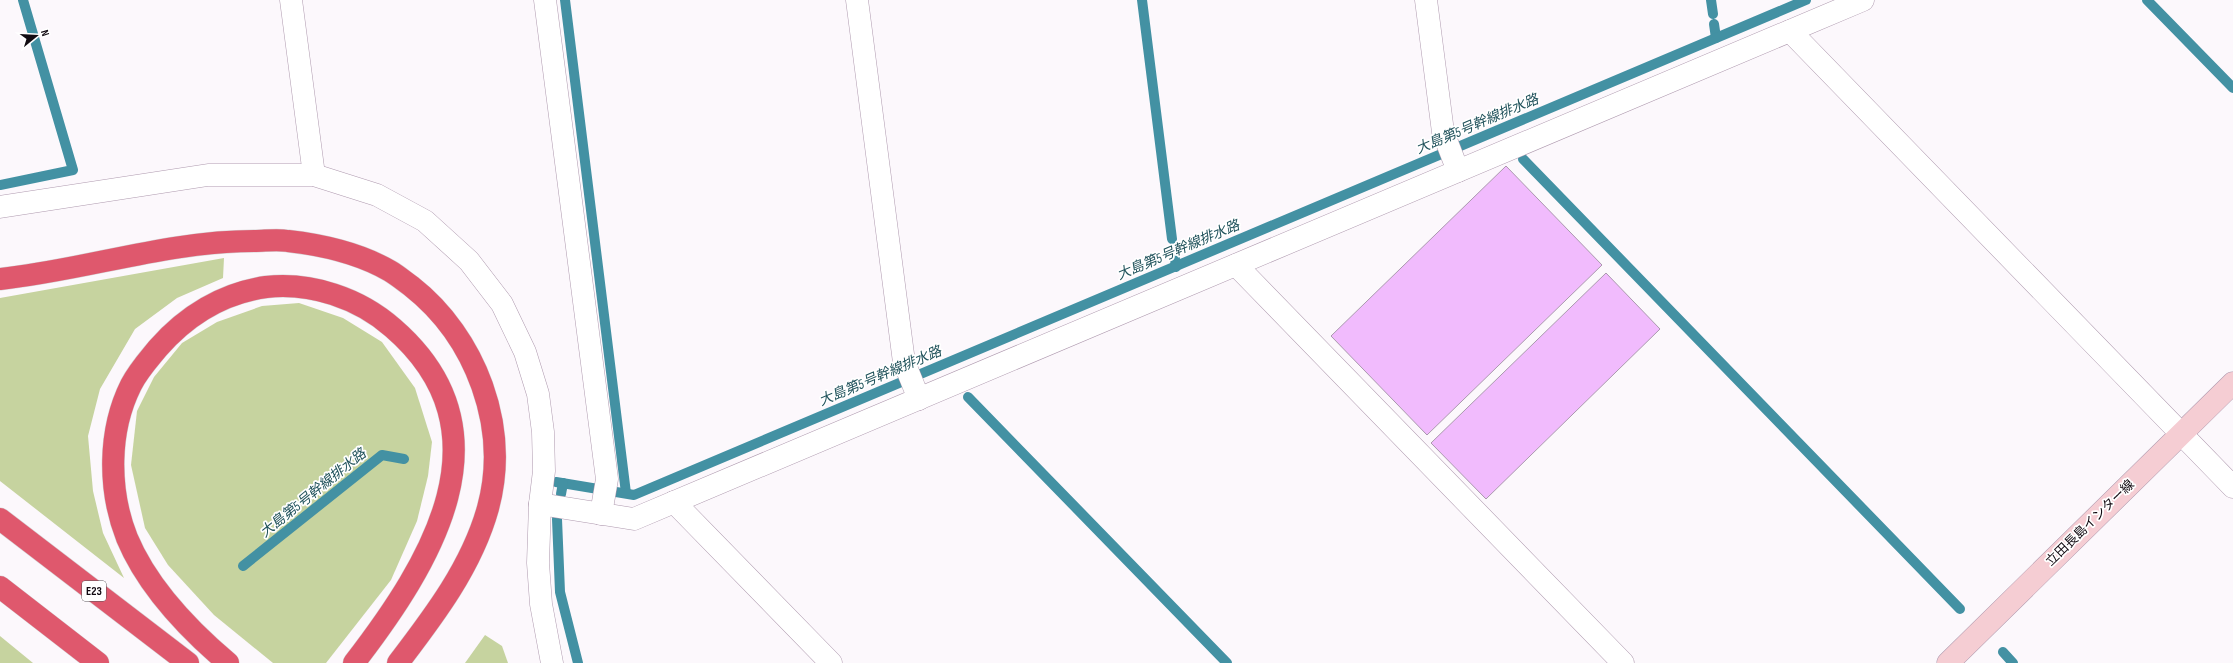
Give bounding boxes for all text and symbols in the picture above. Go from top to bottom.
north arrow [16,16,56,56]
text: N [38,28,52,38]
water label: 大島第5号幹線排水路 [1413,90,1542,158]
water label: 大島第5号幹線排水路 [1114,216,1243,284]
water label: 大島第5号幹線排水路 [816,342,945,410]
water label: 大島第5号幹線排水路 [257,444,370,541]
street label: 立田長島インター線 [2042,477,2138,569]
road number: E23 [82,581,106,601]

